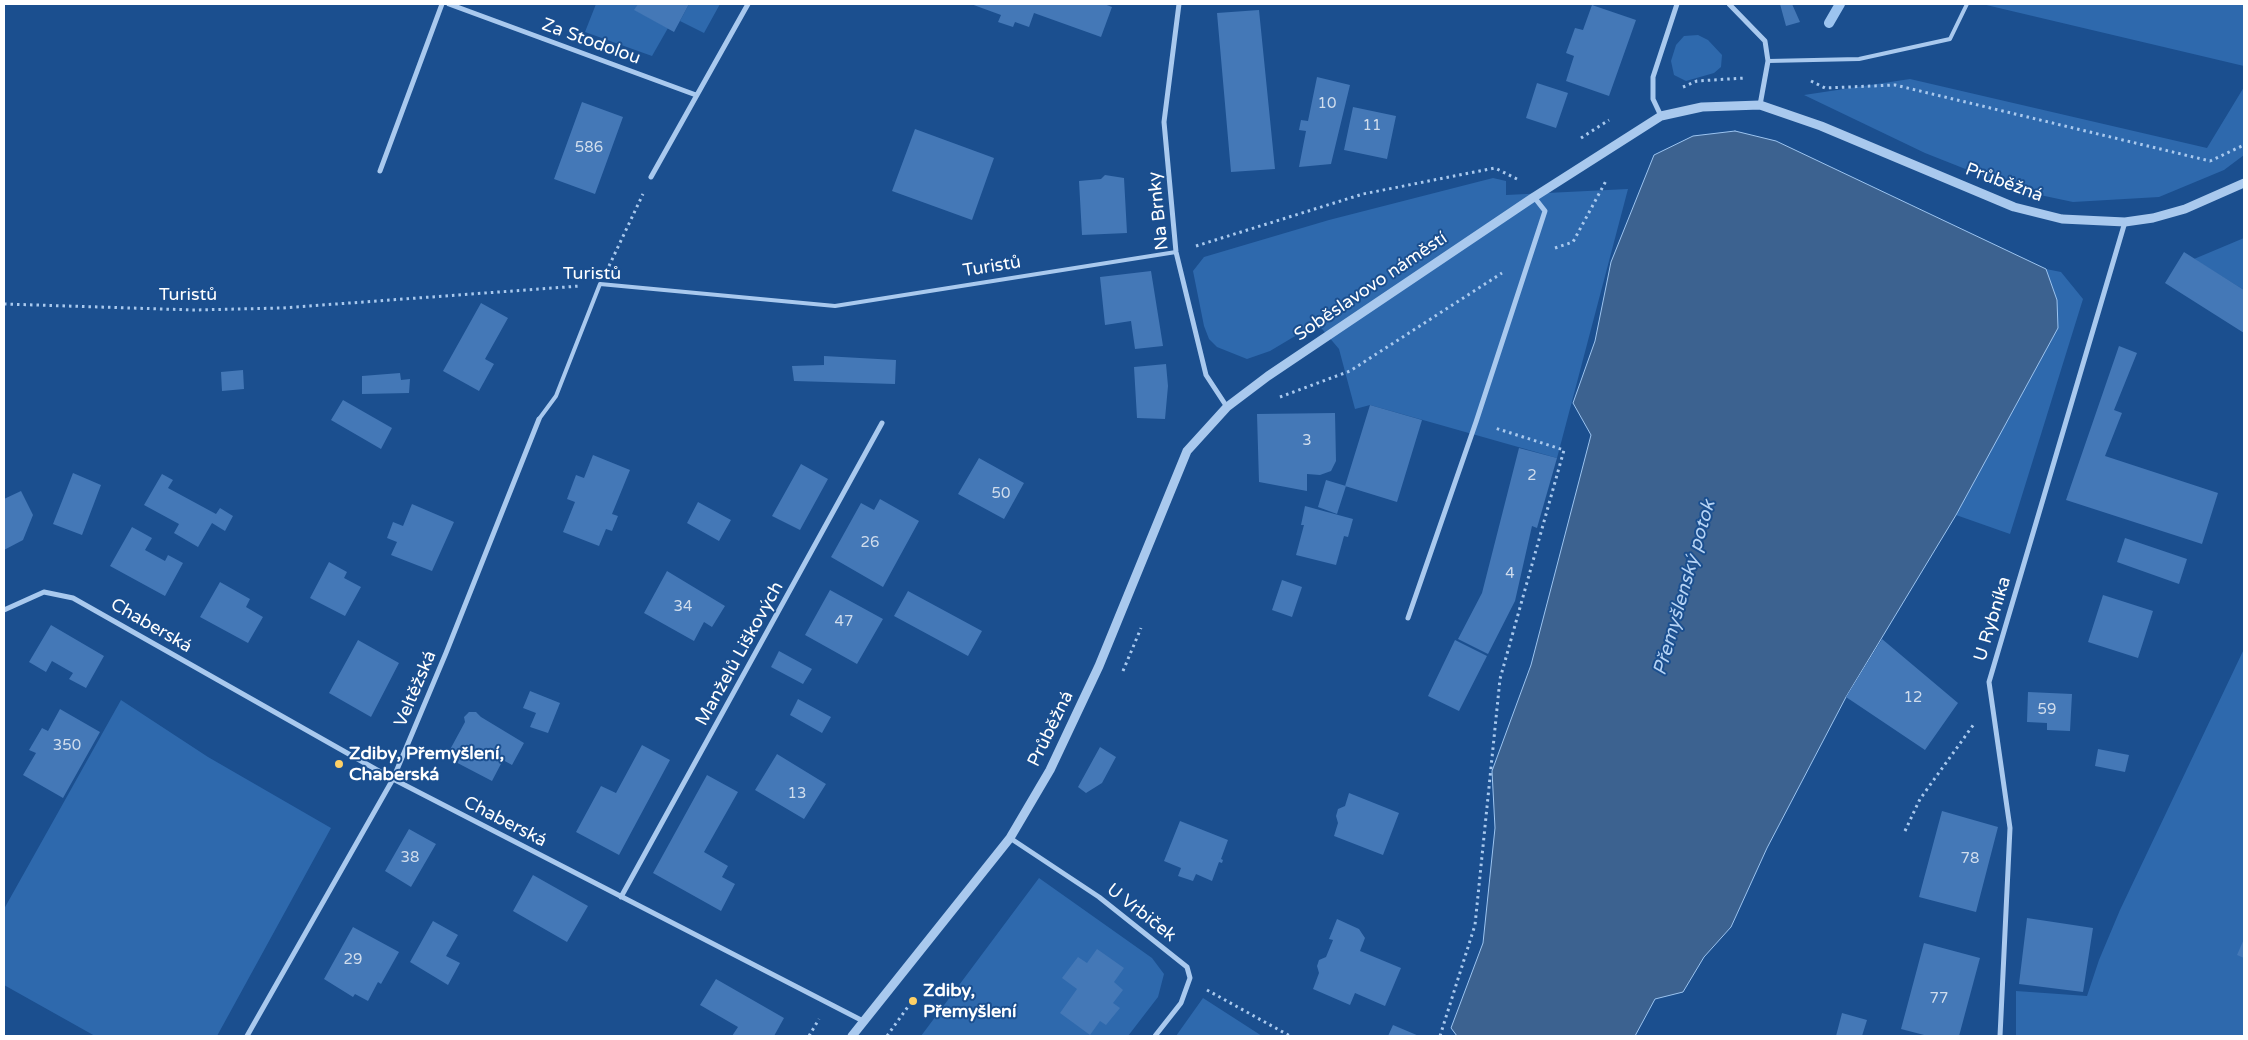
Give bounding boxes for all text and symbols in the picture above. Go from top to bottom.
street label: Za Stodolou [539,14,643,70]
house number: 10 [1318,95,1336,113]
house number: 11 [1363,117,1381,135]
house number: 586 [575,139,603,157]
street label: Průběžná [1962,159,2046,207]
street label: Na Brnky [1144,171,1174,251]
street label: Soběslavovo náměstí [1290,228,1452,346]
street label: Turistů [961,252,1023,282]
street label: Turistů [563,263,621,285]
street label: Turistů [159,284,217,306]
house number: 3 [1302,432,1312,450]
house number: 2 [1527,467,1537,485]
house number: 50 [992,485,1010,503]
water label: Přemyšlenský potok [1649,498,1721,678]
house number: 26 [861,534,879,552]
house number: 4 [1505,565,1515,583]
street label: U Rybníka [1970,574,2016,664]
street label: Manželů Liškových [691,578,789,730]
street label: Chaberská [106,594,196,658]
house number: 34 [674,598,692,616]
house number: 47 [835,613,853,631]
street label: Veltěžská [390,648,442,730]
street label: Průběžná [1023,688,1079,770]
house number: 12 [1904,689,1922,707]
house number: 59 [2038,701,2056,719]
house number: 350 [53,737,81,755]
place label: Zdiby, Přemyšlení, Chaberská [349,743,504,786]
marker: Zdiby, Přemyšlení, Chaberská [333,758,345,770]
house number: 13 [788,785,806,803]
street label: Chaberská [460,792,550,852]
house number: 38 [401,849,419,867]
house number: 78 [1961,850,1979,868]
street label: U Vrbiček [1102,879,1180,947]
house number: 29 [344,951,362,969]
place label: Zdiby, Přemyšlení [923,980,1017,1022]
house number: 77 [1930,990,1948,1008]
marker: Zdiby, Přemyšlení [907,995,919,1007]

